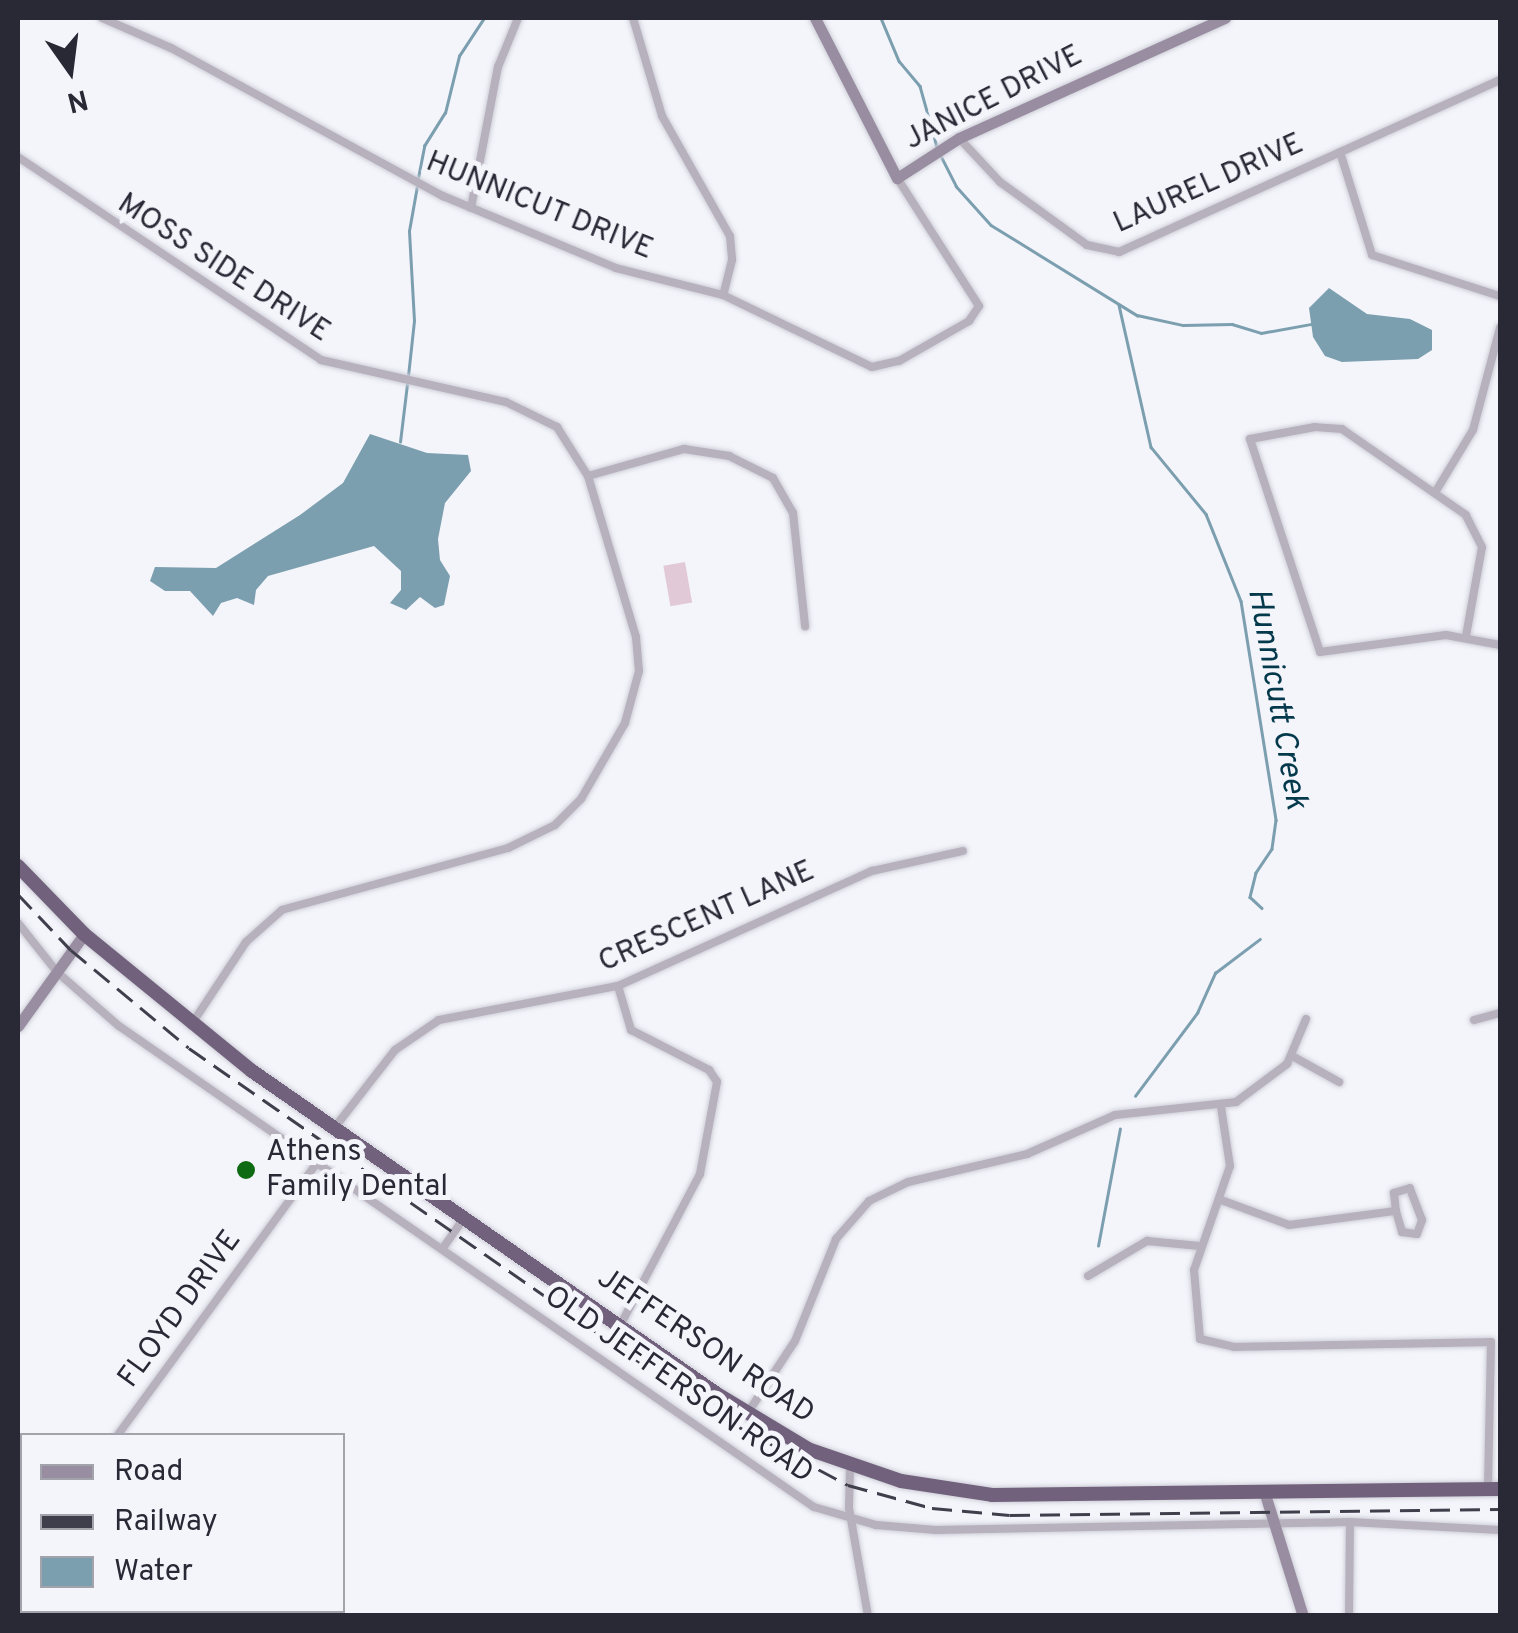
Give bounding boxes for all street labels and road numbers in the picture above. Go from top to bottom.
street label: JANICE DRIVE [899,39,1089,159]
street label: LAUREL DRIVE [1108,127,1310,243]
street label: HUNNICUT DRIVE [420,145,658,269]
street label: MOSS SIDE DRIVE [110,187,336,351]
street label: CRESCENT LANE [593,854,821,982]
street label: FLOYD DRIVE [112,1224,250,1396]
street label: JEFFERSON ROAD [590,1261,820,1433]
street label: OLD JEFFERSON ROAD [537,1280,819,1492]

